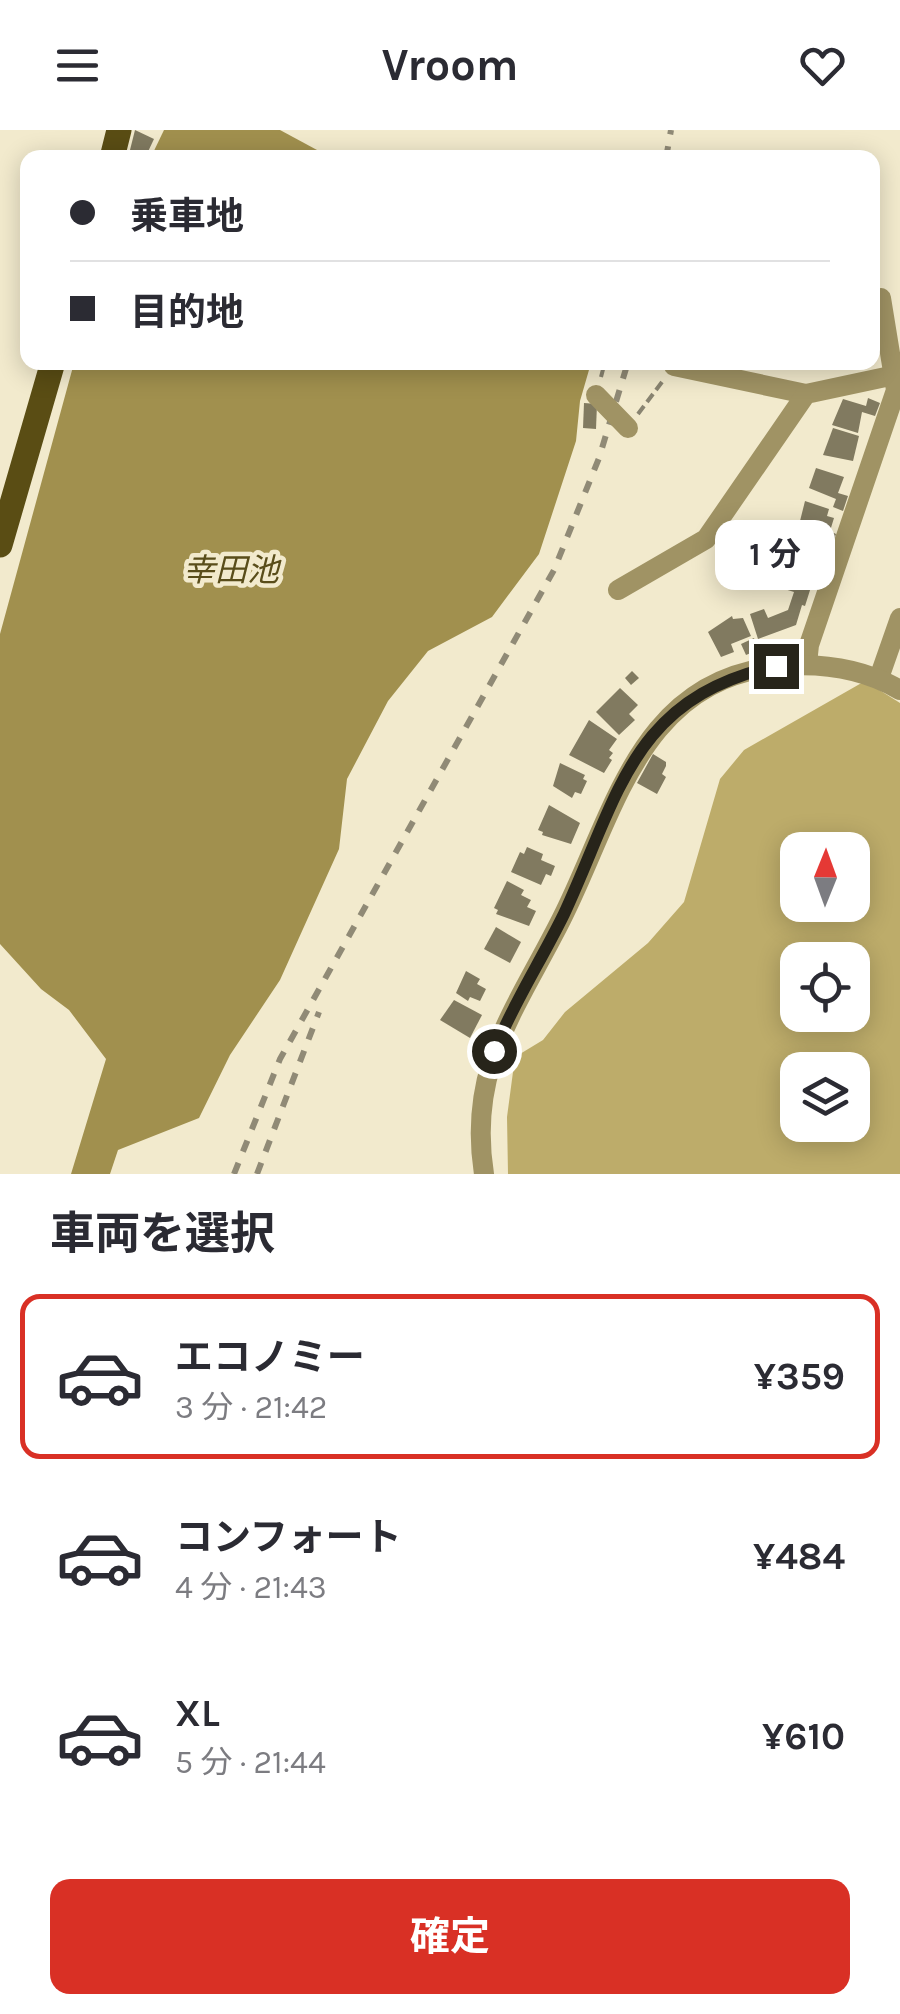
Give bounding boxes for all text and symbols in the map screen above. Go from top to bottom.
icon: menu [50,38,105,93]
icon: heart [795,38,850,93]
text: Vroom [382,39,518,91]
text: 乗車地 [130,194,244,239]
text: 目的地 [130,290,244,335]
callout: 1 分 [716,521,836,591]
text: 1 分 [749,536,801,573]
water label: 幸田池 [183,552,282,589]
route end [754,644,799,689]
north arrow [780,832,870,922]
map controls [780,832,870,1142]
button: locate [780,942,870,1032]
route start [472,1029,517,1074]
button: layers [780,1052,870,1142]
text: 車両を選択 [50,1208,275,1260]
icon: car [55,1332,145,1422]
text: エコノミー [175,1335,365,1380]
text: ¥359 [754,1354,845,1399]
text: 3 分 · 21:42 [175,1389,327,1426]
icon: car [55,1512,145,1602]
text: コンフォート [175,1515,402,1560]
text: ¥484 [753,1534,845,1579]
text: 4 分 · 21:43 [175,1569,327,1606]
text: XL [175,1691,220,1736]
icon: car [55,1692,145,1782]
text: ¥610 [762,1714,845,1759]
text: 5 分 · 21:44 [175,1744,326,1781]
button: 確定 [50,1879,850,1994]

